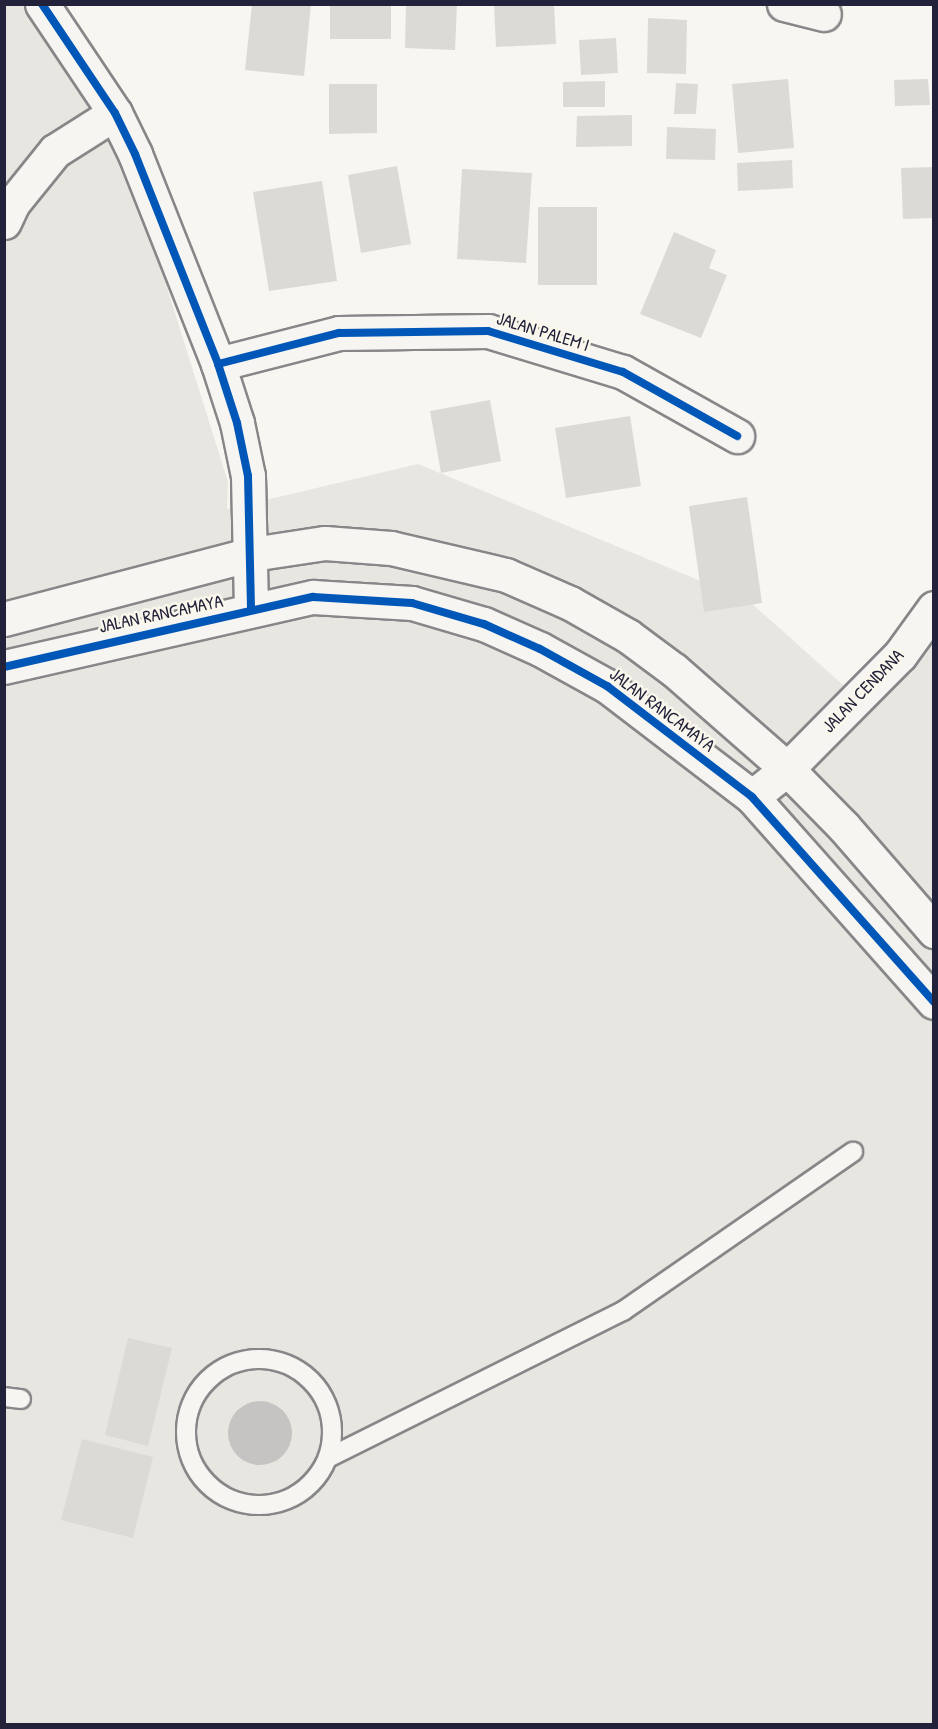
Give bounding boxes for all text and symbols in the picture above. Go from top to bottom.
street label: JALAN PALEM I [494,308,592,356]
street label: JALAN RANCAMAYA [97,590,225,638]
street label: JALAN CENDANA [818,645,908,737]
street label: JALAN RANCAMAYA [605,663,719,757]

